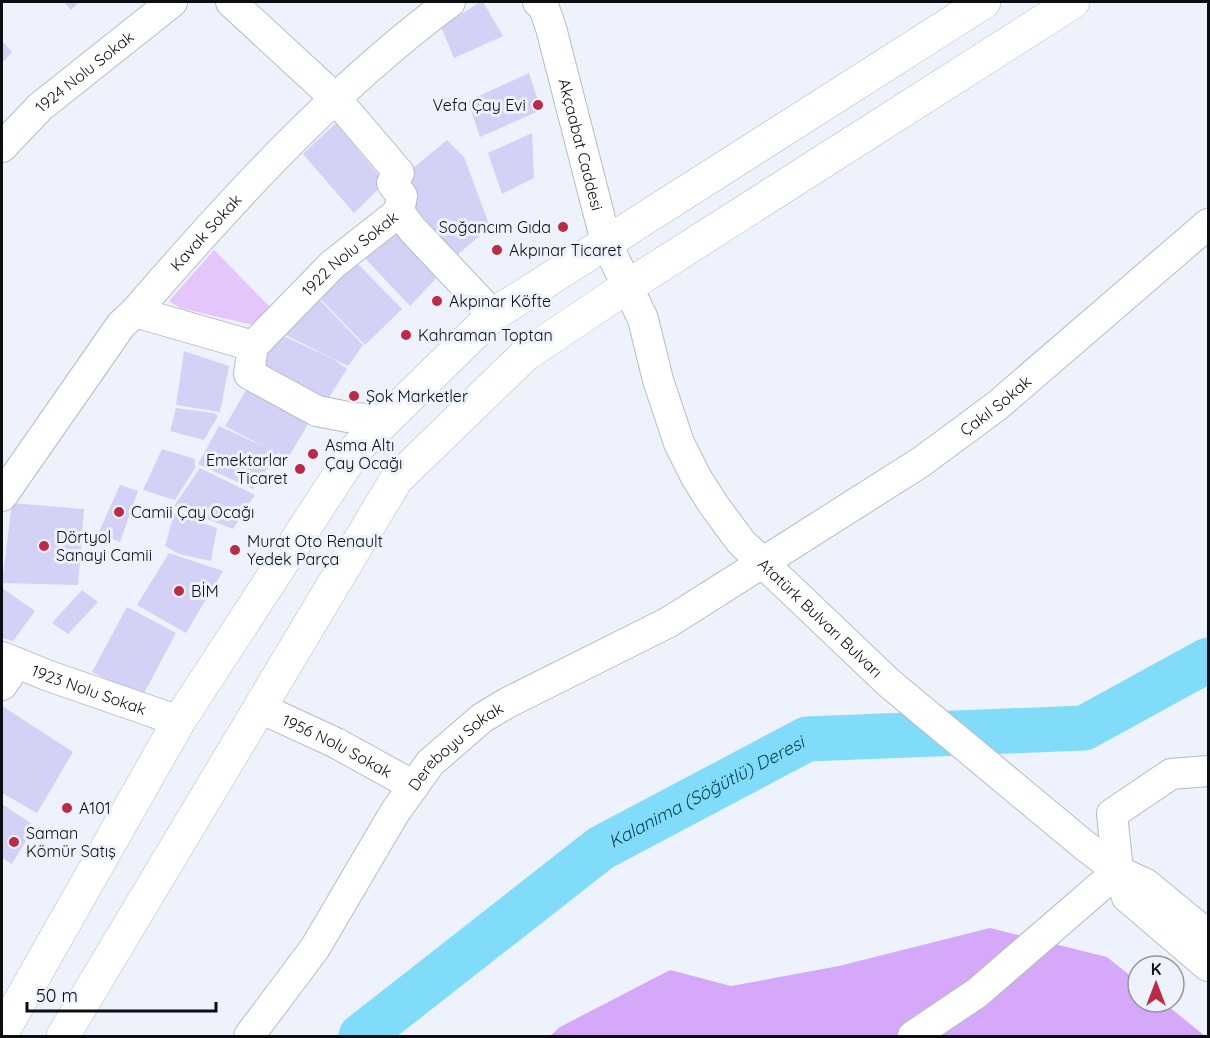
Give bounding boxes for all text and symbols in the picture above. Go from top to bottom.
street label: 1924 Nolu Sokak [31,26,138,116]
street label: Akçaabat Caddesi [554,76,608,213]
place label: Vefa Çay Evi [433,95,526,115]
marker: Vefa Çay Evi [531,98,545,112]
street label: Kavak Sokak [166,190,246,275]
street label: 1922 Nolu Sokak [297,207,402,300]
place label: Soğancım Gıda [439,217,551,237]
marker: Soğancım Gıda [556,220,570,234]
place label: Akpınar Ticaret [509,240,622,260]
marker: Akpınar Ticaret [490,243,504,257]
place label: Akpınar Köfte [449,291,551,311]
marker: Akpınar Köfte [430,294,444,308]
place label: Kahraman Toptan [418,325,553,345]
marker: Kahraman Toptan [399,328,413,342]
street label: Çakıl Sokak [956,371,1035,440]
place label: Şok Marketler [366,386,468,406]
marker: Şok Marketler [347,389,361,403]
place label: Asma Altı Çay Ocağı [325,435,402,473]
marker: Asma Altı Çay Ocağı [306,447,320,461]
place label: Emektarlar Ticaret [206,450,288,488]
marker: Emektarlar Ticaret [293,462,307,476]
place label: Camii Çay Ocağı [131,502,254,522]
marker: Camii Çay Ocağı [112,505,126,519]
place label: Dörtyol Sanayi Camii [56,527,152,565]
place label: Murat Oto Renault Yedek Parça [247,531,383,569]
marker: Dörtyol Sanayi Camii [37,539,51,553]
marker: Murat Oto Renault Yedek Parça [228,543,242,557]
street label: Atatürk Bulvarı Bulvarı [754,554,887,682]
place label: BİM [191,581,219,601]
marker: BİM [172,584,186,598]
street label: 1923 Nolu Sokak [29,660,149,719]
street label: Dereboyu Sokak [404,698,507,794]
street label: 1956 Nolu Sokak [279,710,396,782]
water label: Kalanima (Söğütlü) Deresi [604,730,810,853]
place label: A101 [79,798,111,818]
marker: A101 [60,801,74,815]
place label: Saman Kömür Satış [26,823,116,861]
marker: Saman Kömür Satış [7,835,21,849]
north arrow [1126,954,1186,1014]
text: K [1151,959,1161,979]
scale bar [27,975,216,1013]
text: 50 m [36,984,78,1007]

